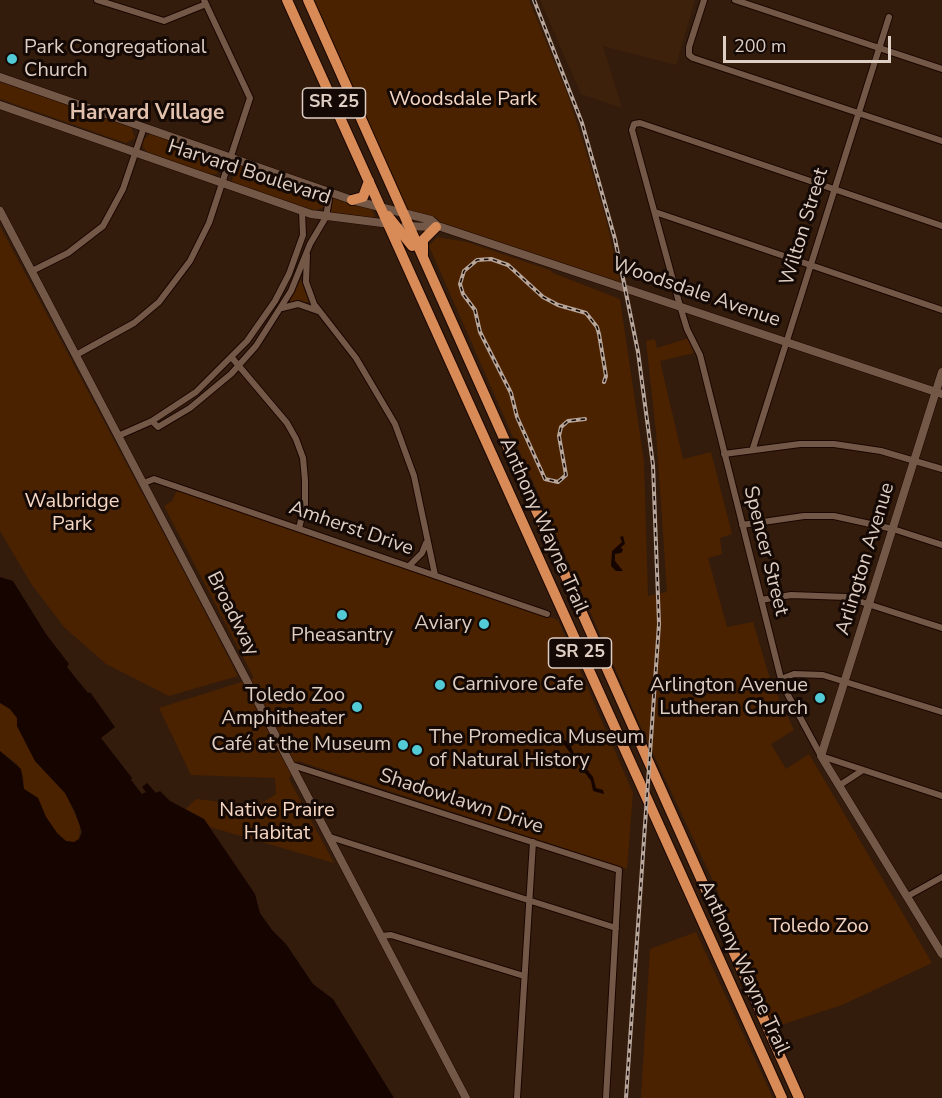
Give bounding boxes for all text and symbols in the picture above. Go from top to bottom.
scale bar [726,24,894,62]
text: 200 m [734,34,786,58]
place label: Park Congregational Church [24,36,207,83]
marker: Park Congregational Church [5,52,19,66]
road number: SR 25 [302,88,366,118]
park label: Woodsdale Park [389,88,537,112]
district label: Harvard Village [70,101,224,127]
street label: Harvard Boulevard [165,135,333,211]
street label: Wilton Street [776,165,834,289]
street label: Woodsdale Avenue [609,253,783,333]
street label: Anthony Wayne Trail [493,435,593,617]
street label: Arlington Avenue [831,480,901,638]
street label: Spencer Street [737,484,793,618]
park label: Walbridge Park [25,490,119,537]
street label: Amherst Drive [286,497,416,561]
street label: Broadway [201,568,263,660]
marker: Pheasantry [335,608,349,622]
place label: Aviary [414,612,472,636]
marker: Aviary [477,617,491,631]
place label: Pheasantry [291,624,393,648]
road number: SR 25 [548,638,612,668]
place label: Carnivore Cafe [452,673,584,697]
place label: Arlington Avenue Lutheran Church [650,674,808,721]
marker: Carnivore Cafe [433,678,447,692]
place label: Toledo Zoo Amphitheater [221,684,345,731]
marker: Arlington Avenue Lutheran Church [813,691,827,705]
marker: Toledo Zoo Amphitheater [350,700,364,714]
place label: The Promedica Museum of Natural History [429,726,645,773]
place label: Café at the Museum [211,733,391,757]
marker: Café at the Museum [396,738,410,752]
marker: The Promedica Museum of Natural History [410,743,424,757]
street label: Shadowlawn Drive [376,764,546,840]
park label: Native Praire Habitat [219,799,335,846]
street label: Anthony Wayne Trail [692,877,794,1059]
park label: Toledo Zoo [769,915,869,939]

